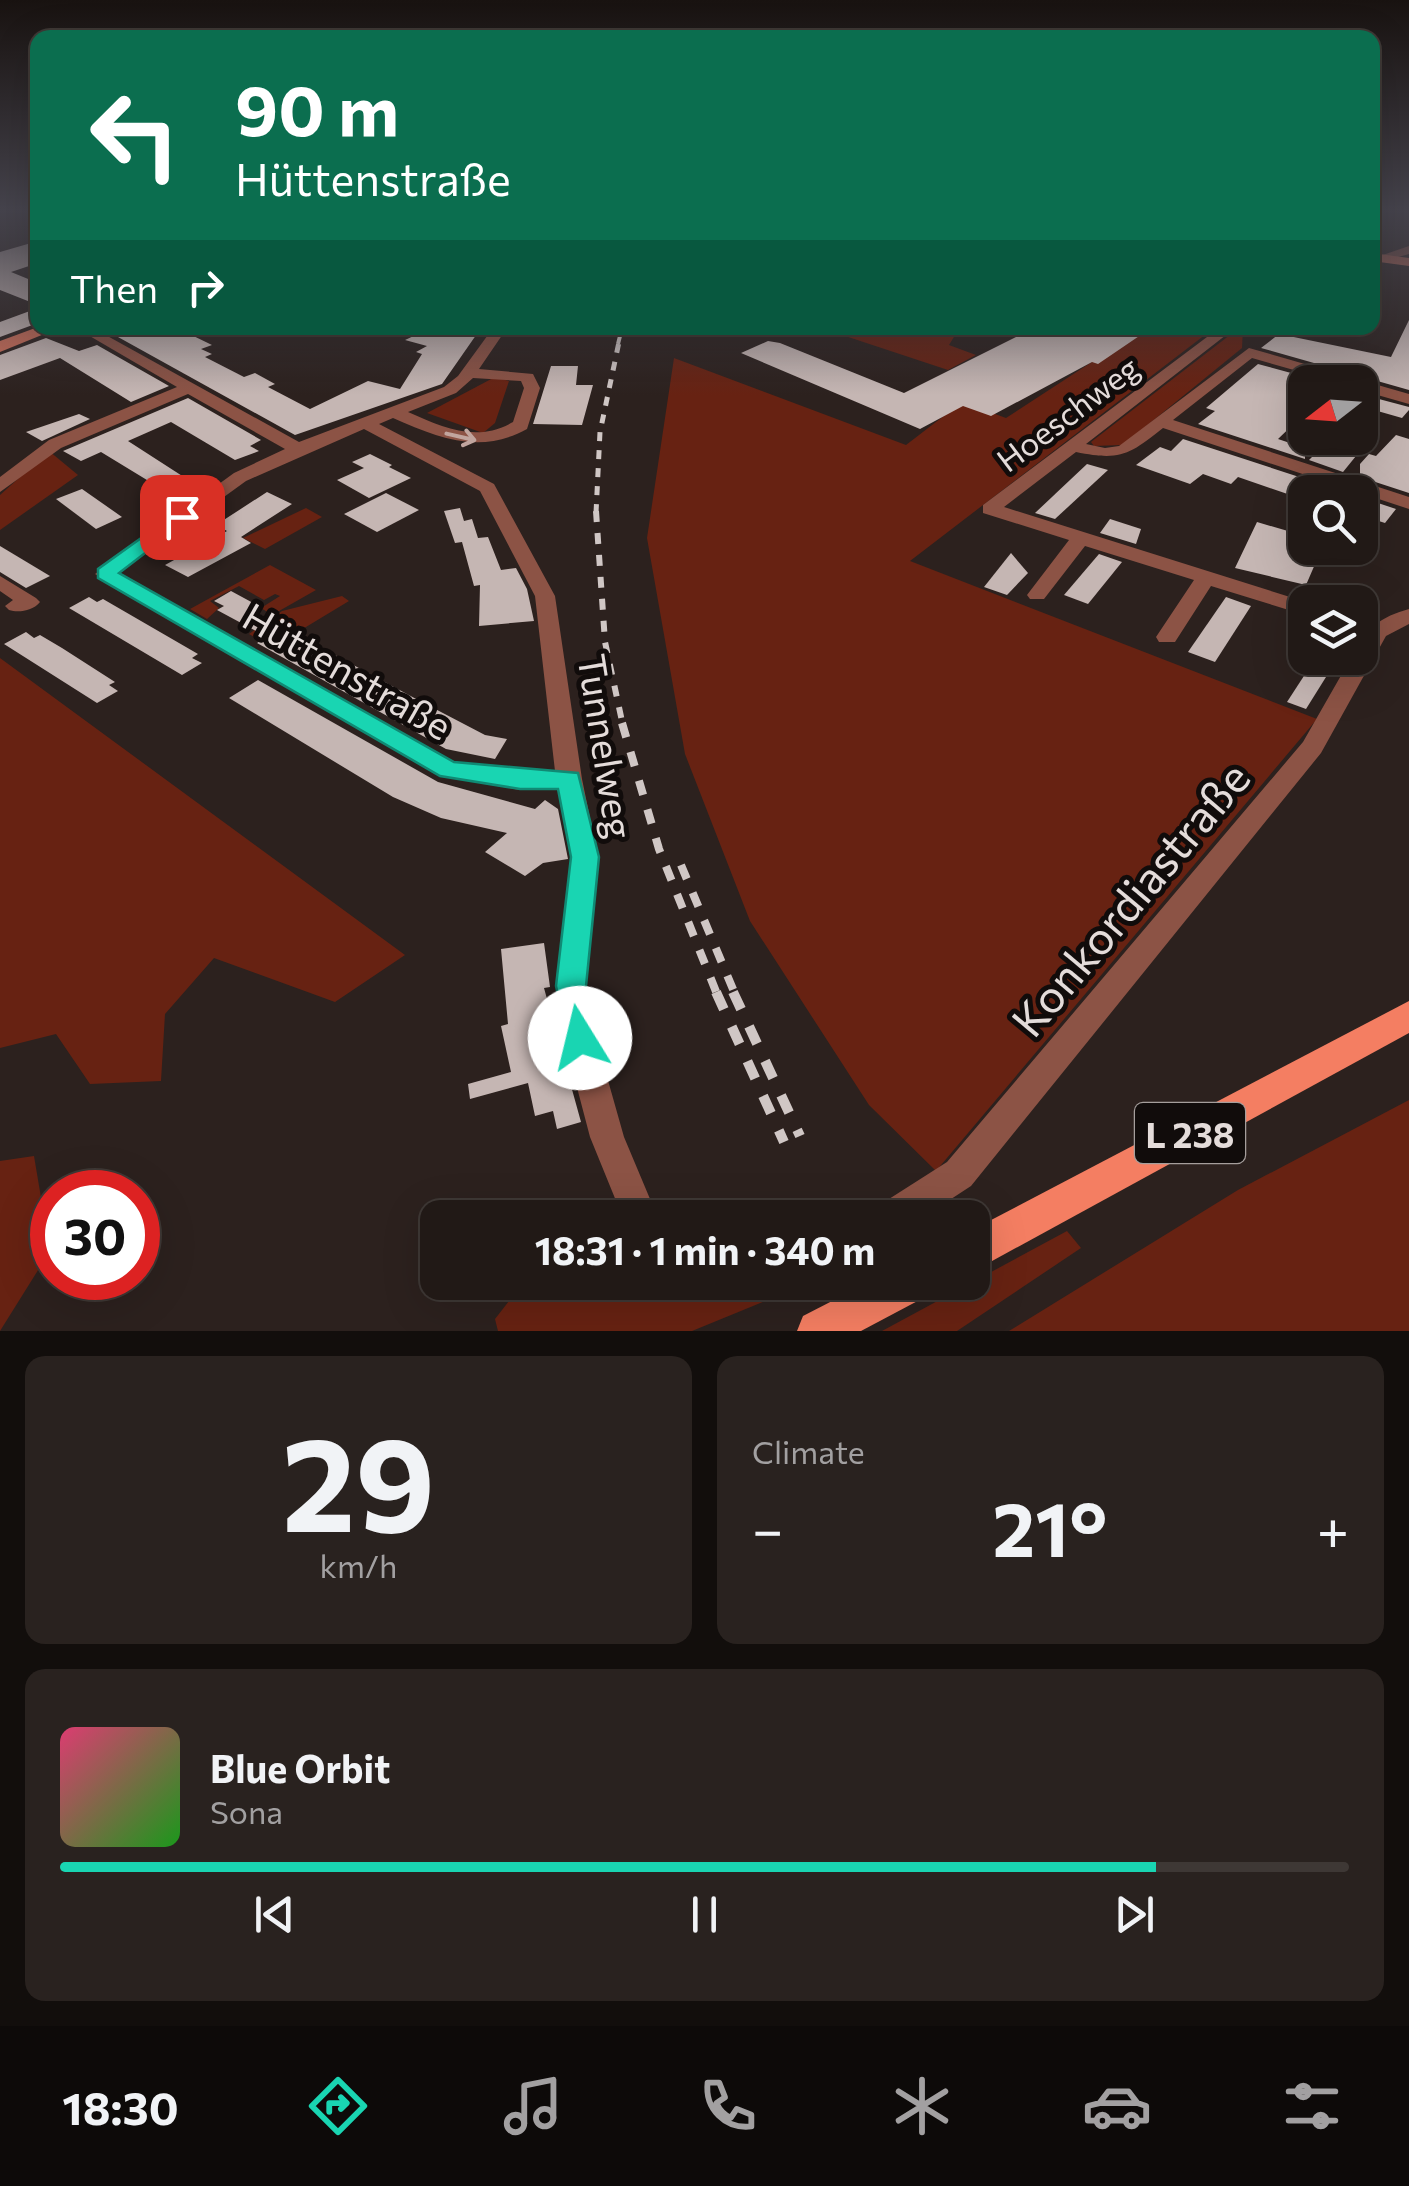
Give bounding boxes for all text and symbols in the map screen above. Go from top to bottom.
text: 90 m [235,65,399,150]
icon: left [70,70,200,200]
text: Hüttenstraße [235,150,511,205]
icon: right [178,260,233,315]
text: Then [70,264,158,311]
street label: Hoeschweg [988,347,1146,479]
north arrow [1288,365,1378,455]
map controls [1288,365,1378,675]
one-way arrow [445,429,477,447]
pin [140,475,225,560]
button: search [1288,475,1378,565]
icon: arrive [155,490,210,545]
button: layers [1288,585,1378,675]
street label: Hüttenstraße [235,591,461,749]
street label: Tunnelweg [569,650,645,842]
street label: Konkordiastraße [998,750,1260,1046]
position arrow [528,986,632,1090]
road number: L 238 [1135,1103,1245,1163]
speed limit sign: 30 [30,1170,160,1300]
text: 18:31 · 1 min · 340 m [535,1226,875,1273]
text: 29 [282,1400,435,1559]
text: Climate [752,1431,865,1471]
text: 21° [993,1481,1107,1572]
text: − [752,1494,783,1561]
text: + [1317,1494,1349,1561]
text: km/h [320,1545,397,1585]
text: Blue Orbit [210,1744,390,1791]
text: Sona [210,1791,283,1831]
icon: previous [247,1887,302,1942]
icon: pause [677,1887,732,1942]
icon: next [1107,1887,1162,1942]
icon: directions [303,2071,373,2141]
icon: music [498,2071,568,2141]
icon: phone [693,2071,763,2141]
icon: climate [887,2071,957,2141]
icon: car [1082,2071,1152,2141]
icon: filters [1277,2071,1347,2141]
text: 18:30 [62,2079,179,2134]

